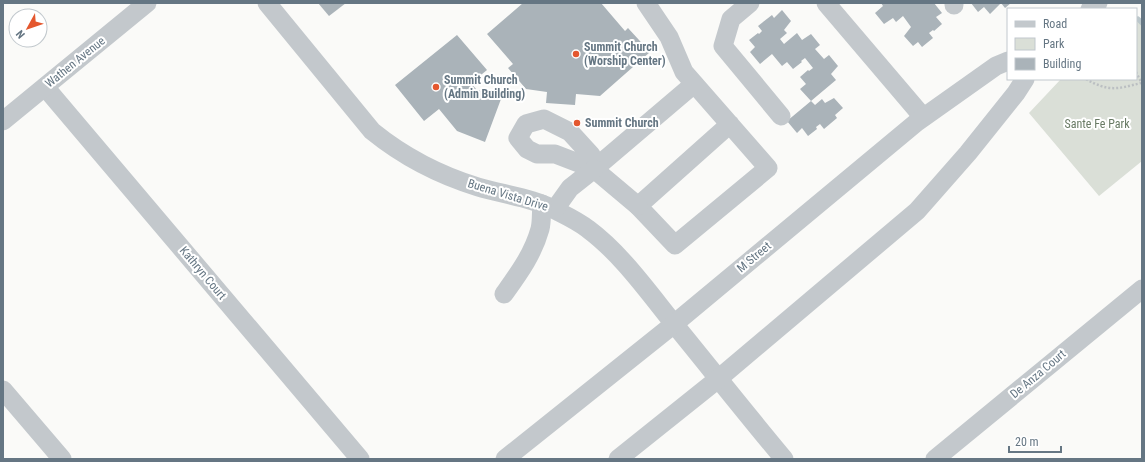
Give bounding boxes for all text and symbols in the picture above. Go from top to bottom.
north arrow [8,8,48,48]
legend [1007,8,1137,80]
text: Road [1043,17,1067,31]
text: N [13,27,28,41]
street label: Wathen Avenue [42,33,108,90]
text: Park [1043,37,1065,51]
place label: Summit Church (Worship Center) [584,40,666,68]
marker: Summit Church (Worship Center) [571,49,581,59]
text: Building [1043,57,1081,71]
place label: Summit Church (Admin Building) [444,73,525,101]
marker: Summit Church (Admin Building) [431,82,441,92]
place label: Summit Church [585,116,659,130]
park label: Sante Fe Park [1064,117,1130,131]
marker: Summit Church [572,118,582,128]
street label: Buena Vista Drive [466,176,550,214]
street label: M Street [734,239,774,275]
street label: Kathryn Court [177,244,230,303]
street label: De Anza Court [1008,347,1069,401]
scale bar [1009,428,1061,454]
text: 20 m [1015,435,1039,449]

